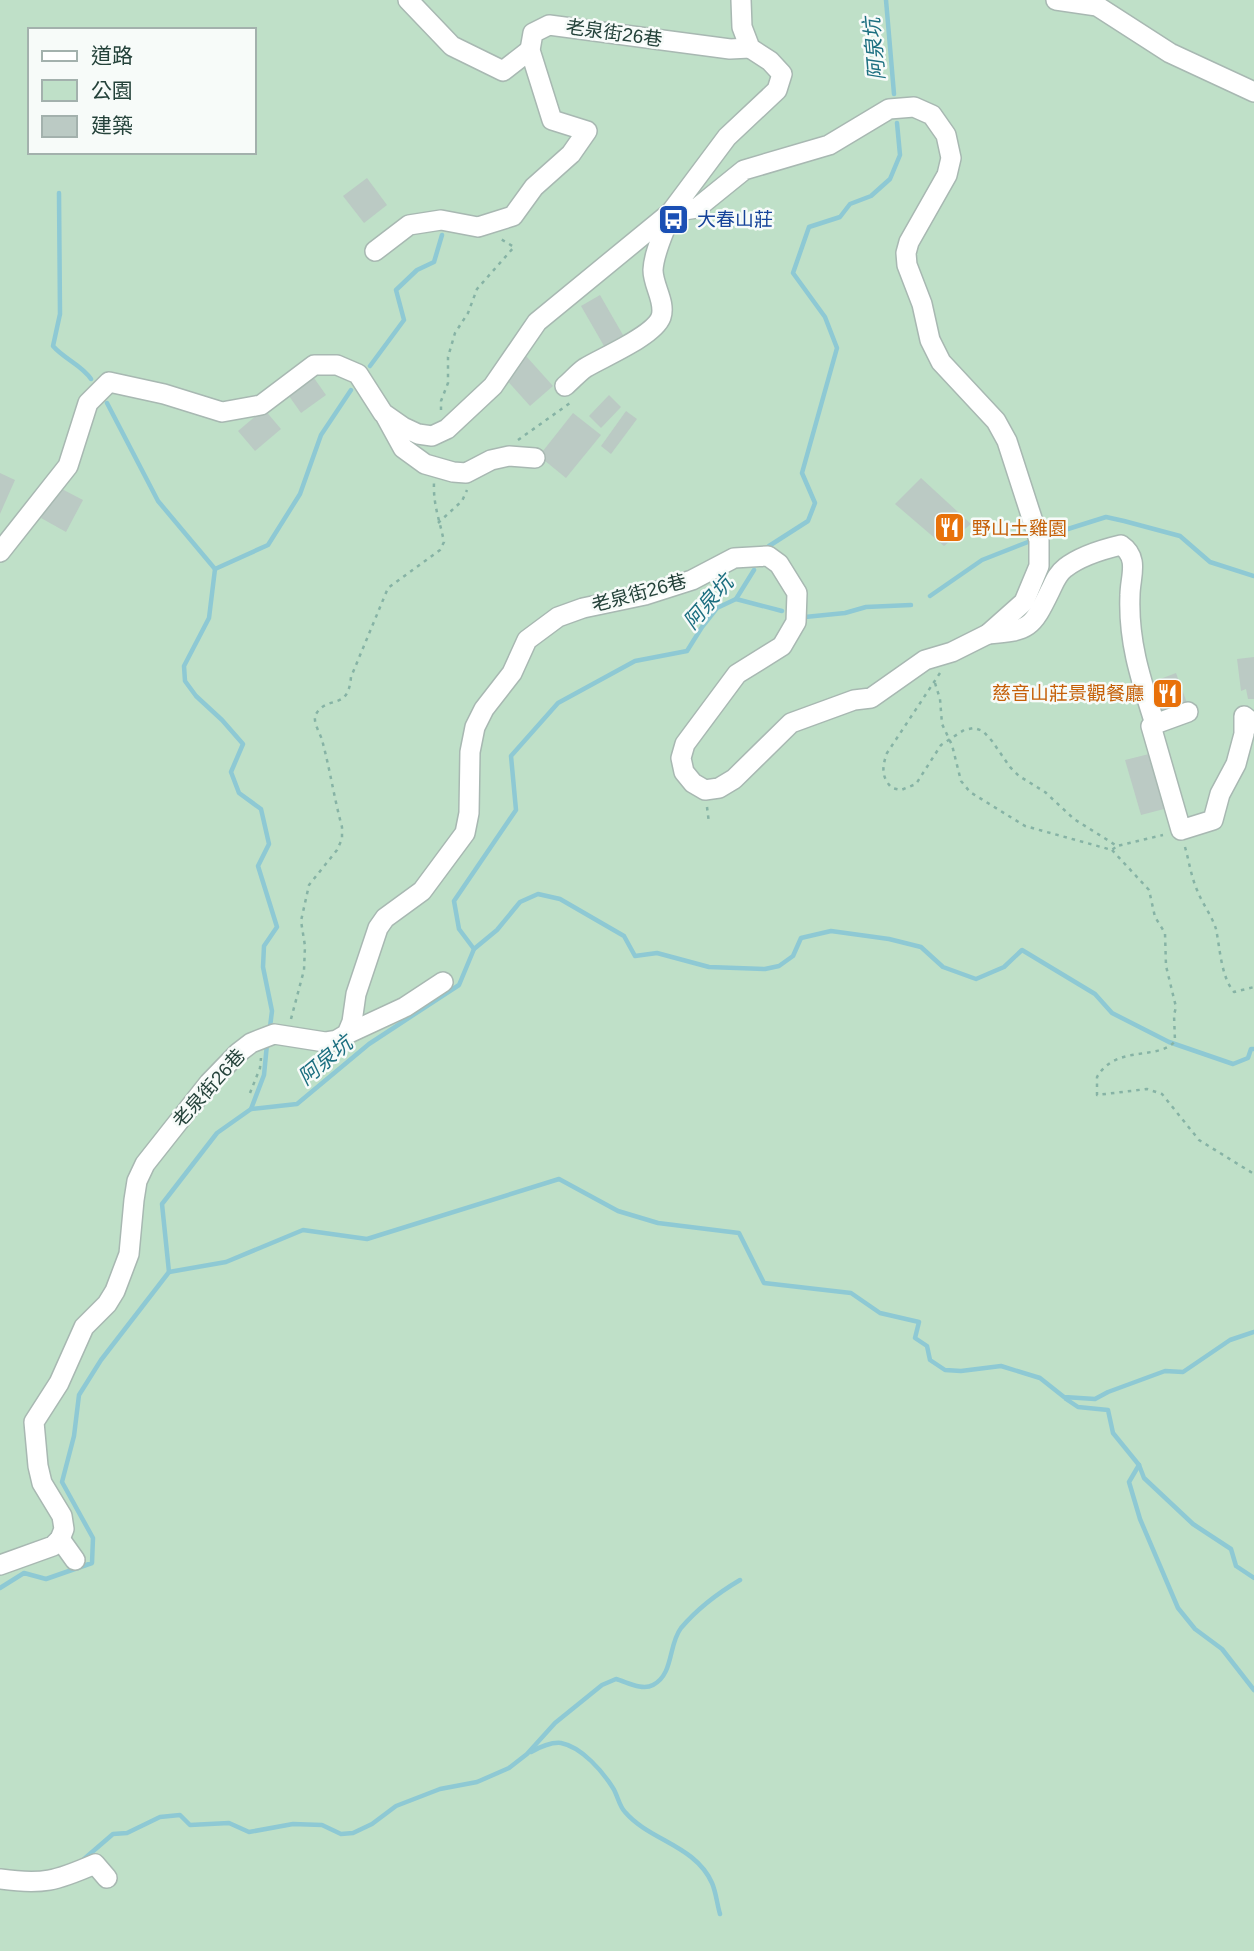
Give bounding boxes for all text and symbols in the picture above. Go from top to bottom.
water label: 阿泉坑 [860,14,888,81]
street label: 老泉街26巷 [564,16,664,50]
legend [28,28,256,154]
text: 道路 [91,44,133,67]
text: 公園 [91,79,133,102]
text: 建築 [91,114,133,137]
bus stop icon: 大春山莊 [657,202,691,236]
place label: 大春山莊 [697,209,773,230]
restaurant icon: 野山土雞園 [932,511,966,545]
place label: 野山土雞園 [972,518,1067,539]
water label: 阿泉坑 [679,568,739,633]
street label: 老泉街26巷 [589,570,689,616]
restaurant icon: 慈音山莊景觀餐廳 [1150,676,1184,710]
place label: 慈音山莊景觀餐廳 [992,683,1144,704]
water label: 阿泉坑 [293,1029,359,1089]
street label: 老泉街26巷 [169,1045,249,1131]

